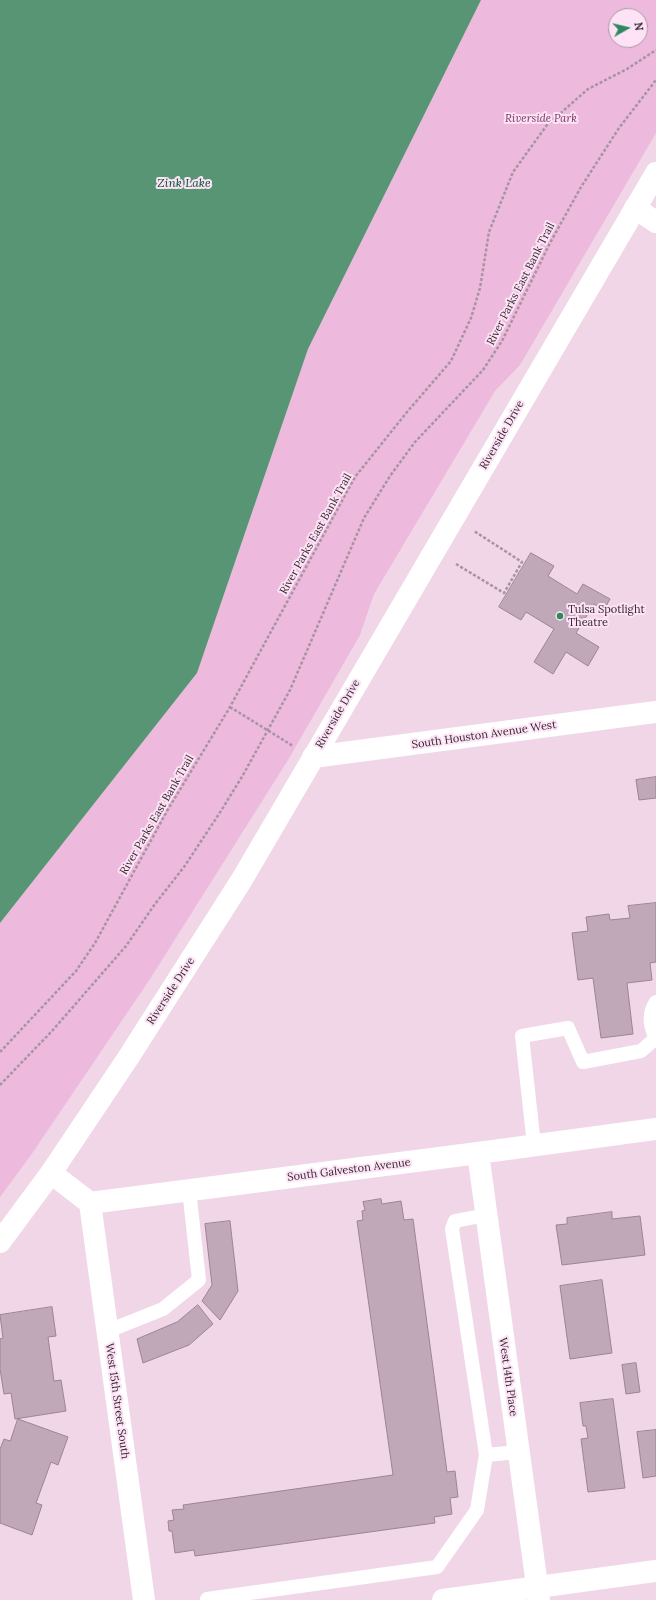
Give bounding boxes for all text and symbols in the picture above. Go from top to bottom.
north arrow [608,8,648,48]
text: N [631,21,646,32]
park label: Riverside Park [505,112,577,126]
water label: Zink Lake [157,177,211,191]
street label: River Parks East Bank Trail [484,220,558,348]
street label: Riverside Drive [477,398,527,472]
street label: River Parks East Bank Trail [277,471,355,597]
place label: Tulsa Spotlight Theatre [568,603,645,629]
marker: Tulsa Spotlight Theatre [555,611,565,621]
street label: Riverside Drive [313,677,363,751]
street label: South Houston Avenue West [411,718,557,752]
street label: River Parks East Bank Trail [117,753,197,877]
street label: Riverside Drive [144,955,198,1027]
street label: South Galveston Avenue [287,1156,411,1184]
street label: West 14th Place [496,1337,520,1417]
street label: West 15th Street South [102,1342,132,1460]

